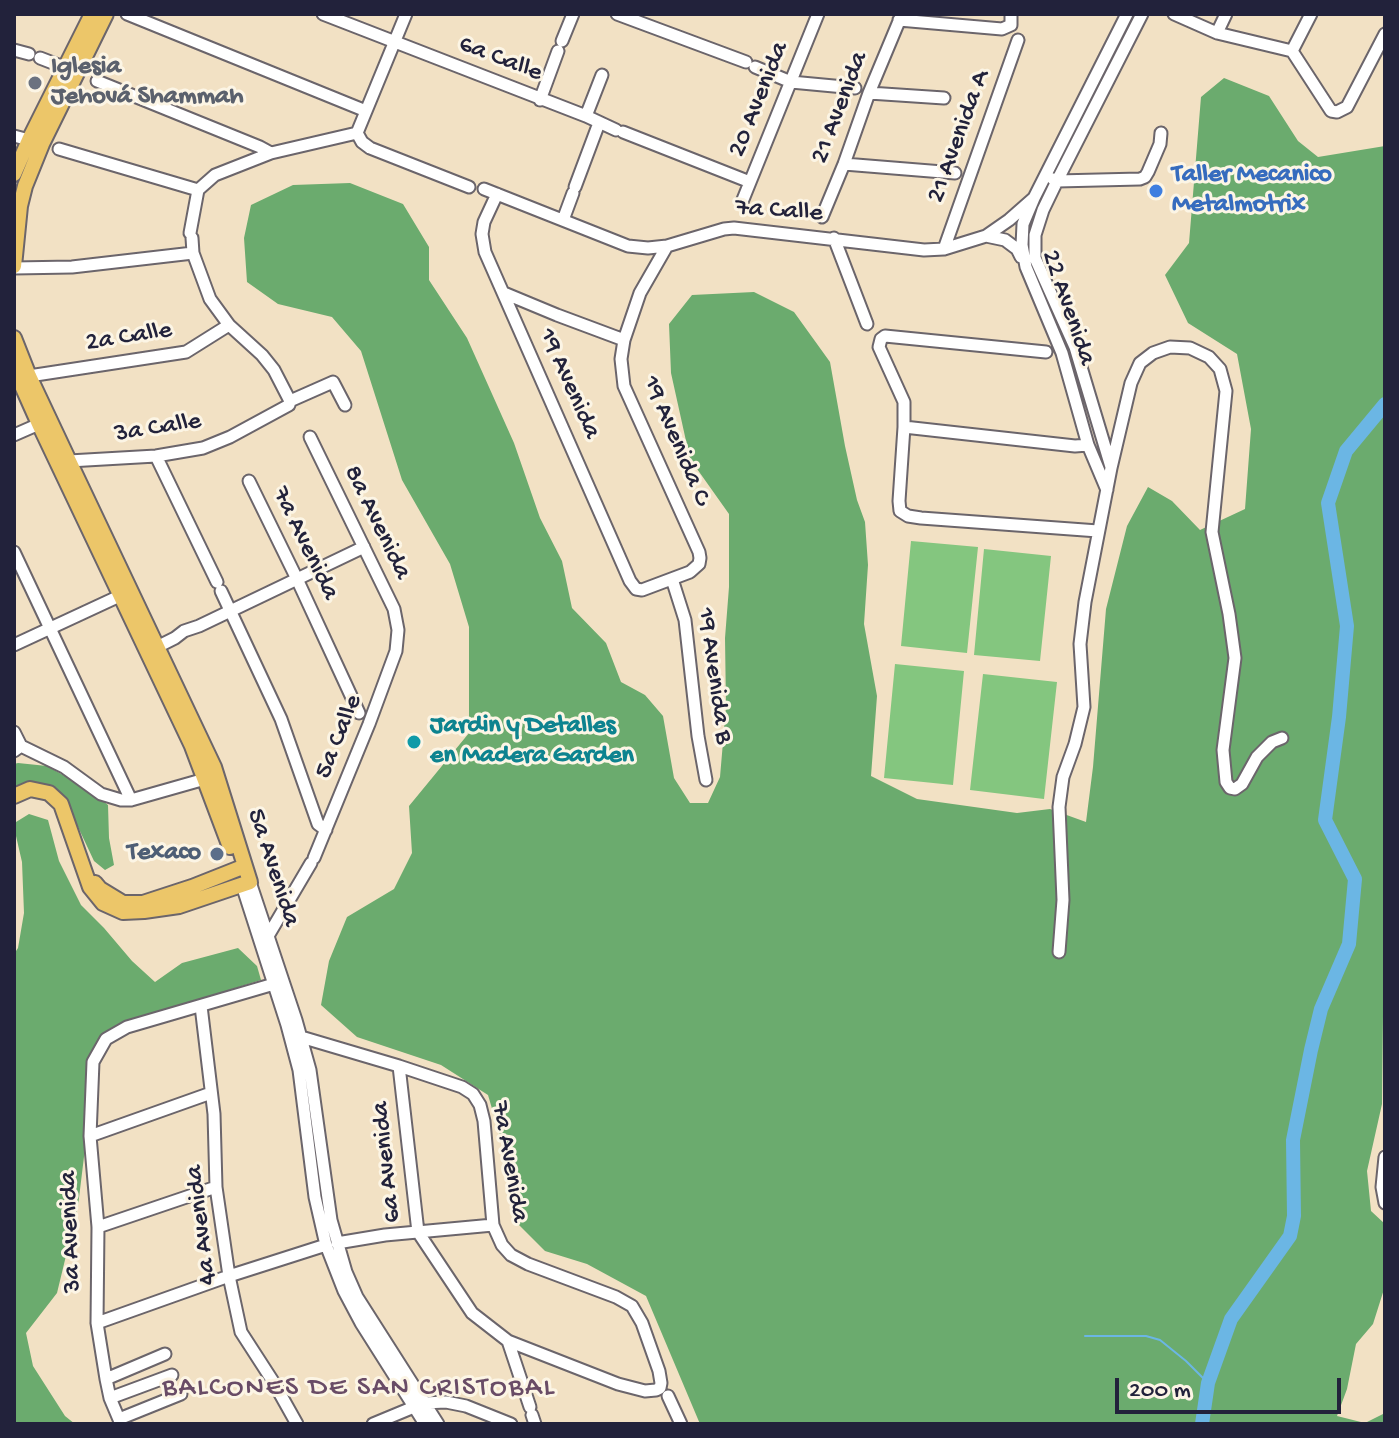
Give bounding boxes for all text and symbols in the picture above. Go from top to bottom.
street label: 6a Calle [454,30,546,90]
street label: 20 Avenida [723,38,797,162]
street label: 21 Avenida [805,48,877,168]
place label: Iglesia Jehová Shammah [51,52,243,114]
street label: 21 Avenida A [922,66,998,208]
marker: Iglesia Jehová Shammah [26,74,44,92]
place label: Taller Mecanico Metalmotrix [1172,160,1332,222]
marker: Taller Mecanico Metalmotrix [1147,182,1165,200]
street label: 7a Calle [734,193,824,231]
street label: 22 Avenida [1033,246,1101,370]
street label: 2a Calle [84,316,174,360]
street label: 19 Avenida [530,324,606,444]
street label: 19 Avenida C [634,371,716,511]
street label: 3a Calle [112,407,204,451]
street label: 8a Avenida [335,461,417,585]
street label: 7a Avenida [263,482,345,606]
street label: 19 Avenida B [688,606,738,746]
street label: 5a Calle [309,691,371,783]
place label: Jardin y Detalles en Madera Garden [430,711,634,772]
marker: Jardin y Detalles en Madera Garden [405,733,423,751]
street label: 5a Avenida [238,805,306,931]
place label: Texaco [127,838,201,870]
marker: Texaco [208,845,226,863]
street label: 7a Avenida [482,1099,534,1225]
street label: 6a Avenida [366,1100,410,1224]
street label: 4a Avenida [180,1163,226,1287]
street label: 3a Avenida [54,1171,90,1293]
scale bar [1119,1362,1345,1412]
district label: BALCONES DE SAN CRISTOBAL [162,1373,556,1407]
text: 200 m [1129,1377,1191,1406]

